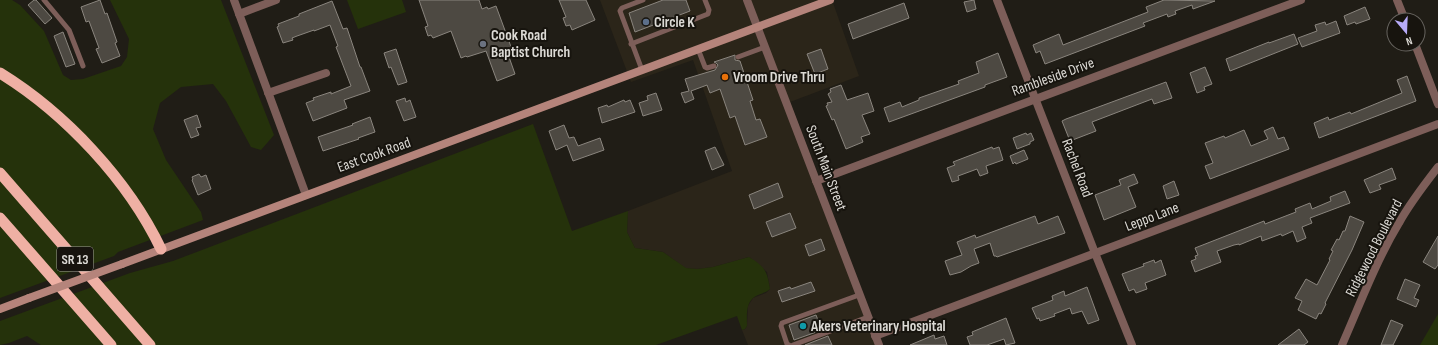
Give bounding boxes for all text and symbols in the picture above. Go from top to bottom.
north arrow [1386,12,1426,52]
place label: Circle K [654,13,695,32]
marker: Circle K [641,17,651,27]
place label: Cook Road Baptist Church [491,26,570,62]
text: N [1404,34,1414,48]
marker: Cook Road Baptist Church [478,39,488,49]
street label: Rambleside Drive [1009,53,1097,101]
place label: Vroom Drive Thru [733,68,825,87]
marker: Vroom Drive Thru [720,72,730,82]
street label: South Main Street [801,122,851,214]
street label: East Cook Road [335,133,413,177]
street label: Rachel Road [1057,136,1097,200]
street label: Ridgewood Boulevard [1341,196,1407,300]
street label: Leppo Lane [1122,198,1182,236]
road number: SR 13 [57,247,93,271]
place label: Akers Veterinary Hospital [810,317,946,336]
marker: Akers Veterinary Hospital [798,321,808,331]

